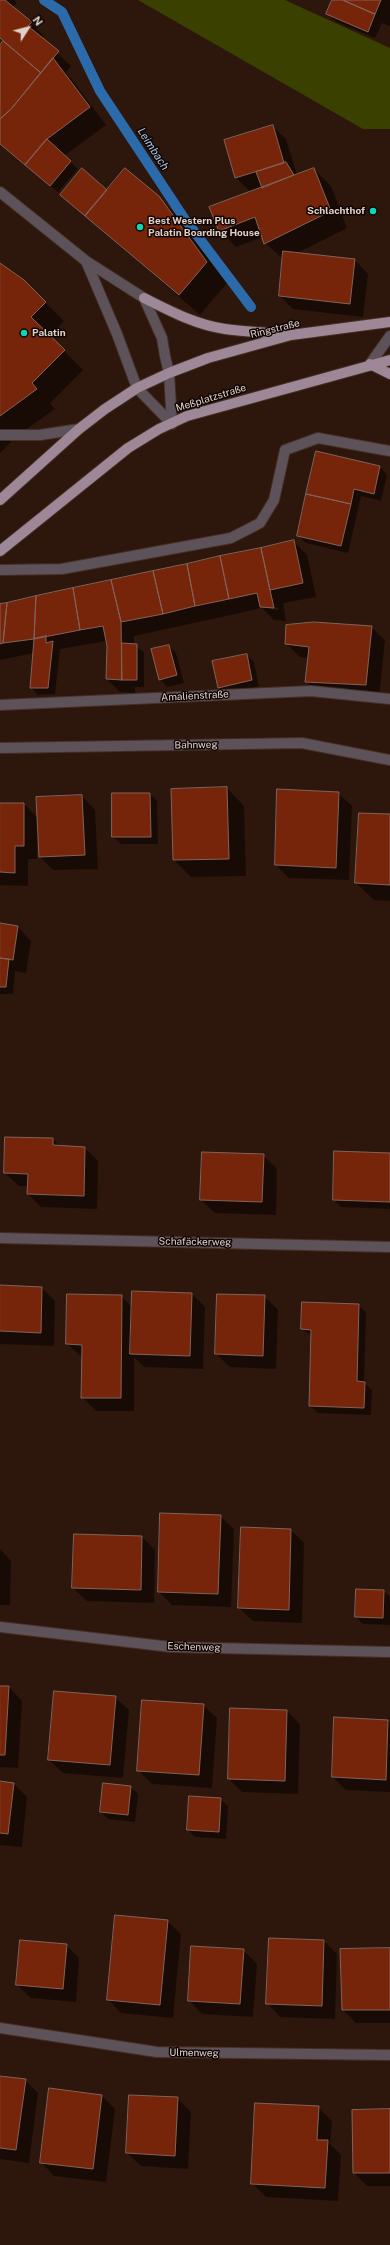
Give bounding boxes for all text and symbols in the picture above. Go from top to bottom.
north arrow [8,8,48,48]
text: N [30,14,45,28]
water label: Leimbach [134,125,172,173]
place label: Schlachthof [307,205,365,217]
marker: Schlachthof [368,206,378,216]
place label: Best Western Plus Palatin Boarding House [148,215,260,238]
marker: Best Western Plus Palatin Boarding House [135,222,145,232]
street label: Ringstraße [249,317,301,341]
place label: Palatin [32,327,66,339]
marker: Palatin [19,328,29,338]
street label: Meßplatzstraße [174,382,248,414]
street label: Amalienstraße [161,688,229,704]
street label: Bahnweg [174,739,218,751]
street label: Schafäckerweg [159,1235,231,1249]
street label: Eschenweg [167,1640,221,1654]
street label: Ulmenweg [169,2047,219,2059]

